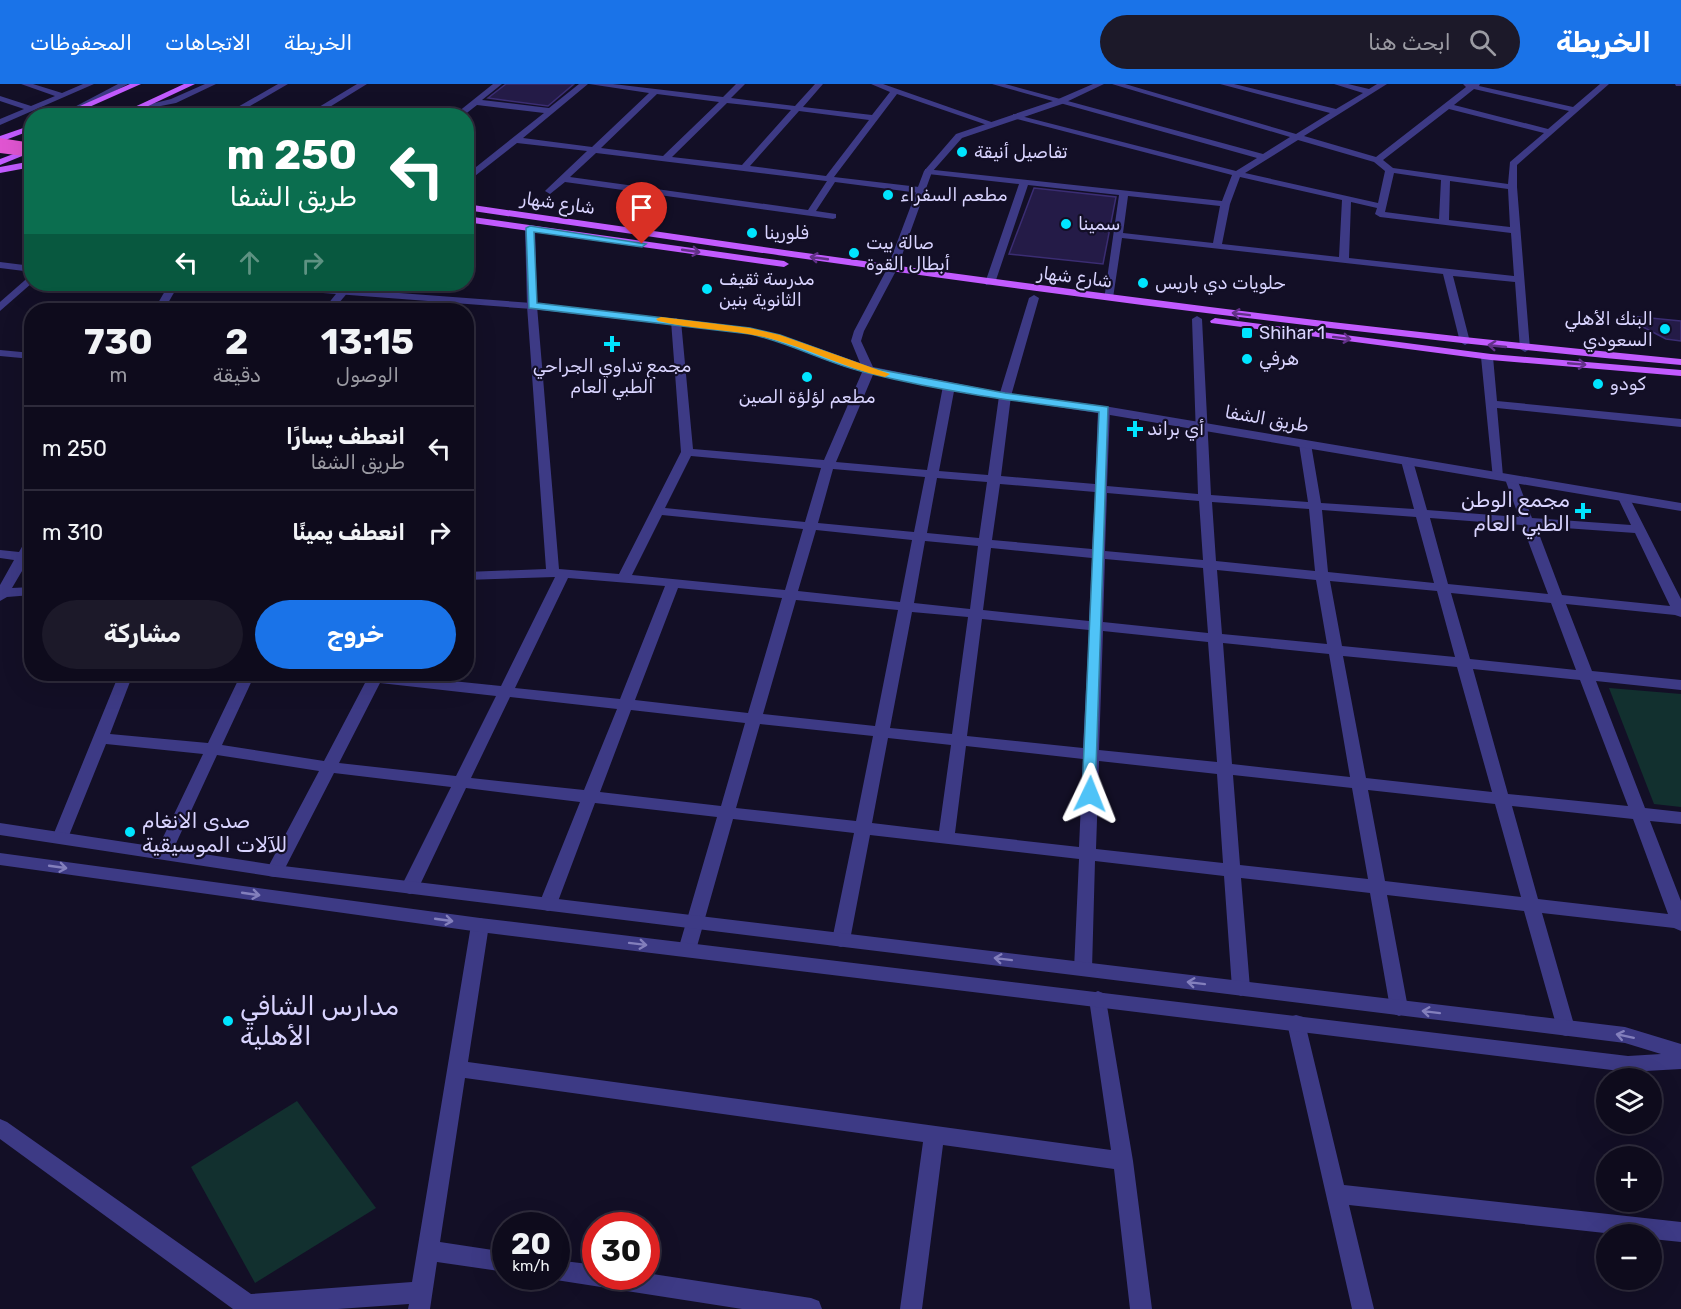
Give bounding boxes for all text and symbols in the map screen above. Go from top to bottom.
search box [1100,15,1520,69]
icon: search [1466,26,1499,59]
text: الخريطة [1556,26,1651,59]
text: ابحث هنا [1368,29,1451,56]
text: المحفوظات [30,30,132,55]
text: الاتجاهات [165,30,251,55]
text: الخريطة [284,30,352,55]
text: 250 m [227,130,357,180]
icon: left [378,132,456,210]
place label: تفاصيل أنيقة [974,141,1068,163]
marker: تفاصيل أنيقة [955,145,969,159]
text: طريق الشفا [230,181,357,213]
pin [616,182,667,244]
place label: مطعم السفراء [900,184,1008,207]
street label: شارع شهار [518,187,597,220]
marker: مطعم السفراء [881,188,895,202]
icon: arrive [625,191,658,224]
place label: سمينا [1078,213,1120,235]
marker: سمينا [1059,217,1073,231]
place label: فلورينا [764,222,809,244]
marker: فلورينا [745,226,759,240]
place label: صالة بيت أبطال القوة [866,232,950,275]
one-way arrow [680,245,700,256]
icon: left [170,246,203,279]
icon: ahead [233,246,266,279]
icon: right [296,246,329,279]
marker: صالة بيت أبطال القوة [847,246,861,260]
one-way arrow [810,253,829,264]
street label: شارع شهار [1035,261,1114,293]
place label: مدرسة ثقيف الثانوية بنين [719,268,814,311]
place label: حلويات دي باريس [1155,272,1286,295]
marker: حلويات دي باريس [1136,276,1150,290]
marker: مدرسة ثقيف الثانوية بنين [700,282,714,296]
one-way arrow [1232,308,1252,319]
place label: البنك الأهلي السعودي [1565,308,1653,352]
text: 730 [84,320,153,363]
text: 2 [225,320,249,363]
text: 13:15 [321,320,414,363]
place label: Shihar 1 [1259,322,1325,344]
marker: البنك الأهلي السعودي [1658,322,1672,336]
marker: Shihar 1 [1240,326,1254,340]
one-way arrow [1331,333,1351,344]
marker: مجمع تداوي الجراحي الطبي العام [603,335,621,353]
one-way arrow [1488,340,1508,351]
place label: هرفي [1259,348,1299,372]
marker: هرفي [1240,352,1254,366]
place label: مجمع تداوي الجراحي الطبي العام [533,355,691,400]
one-way arrow [1567,359,1587,370]
text: m [109,363,127,387]
text: دقيقة [213,363,261,387]
text: الوصول [336,363,399,387]
marker: مطعم لؤلؤة الصين [800,370,814,384]
place label: كودو [1610,373,1646,395]
marker: كودو [1591,377,1605,391]
place label: مطعم لؤلؤة الصين [739,386,875,409]
street label: طريق الشفا [1223,401,1311,437]
place label: أي براند [1147,418,1204,441]
marker: أي براند [1128,422,1142,436]
text: انعطف يسارًا [286,423,405,450]
icon: left [423,432,456,465]
text: 250 m [42,435,107,462]
text: طريق الشفا [311,450,405,474]
place label: مجمع الوطن الطبي العام [1461,487,1570,540]
marker: مجمع الوطن الطبي العام [1574,502,1592,520]
icon: right [423,516,456,549]
text: 310 m [42,519,103,546]
text: انعطف يمينًا [292,519,405,546]
button: مشاركة [42,600,243,669]
button: خروج [255,600,456,669]
position arrow [1058,762,1122,826]
place label: صدى الانغام للآلات الموسيقية [142,808,287,857]
marker: صدى الانغام للآلات الموسيقية [123,825,137,839]
one-way arrow [48,862,67,873]
one-way arrow [241,888,261,899]
one-way arrow [434,914,454,925]
one-way arrow [628,939,647,950]
one-way arrow [993,954,1013,965]
one-way arrow [1187,977,1207,988]
place label: مدارس الشافي الأهلية [240,991,399,1052]
one-way arrow [1422,1006,1442,1017]
marker: مدارس الشافي الأهلية [221,1014,235,1028]
one-way arrow [1616,1030,1635,1041]
map controls [1596,1068,1662,1290]
button: layers [1596,1068,1662,1134]
button: + [1596,1146,1662,1212]
speed limit sign: 30 [582,1212,660,1290]
button: − [1596,1224,1662,1290]
text: 20 [511,1226,551,1262]
text: km/h [512,1257,550,1275]

